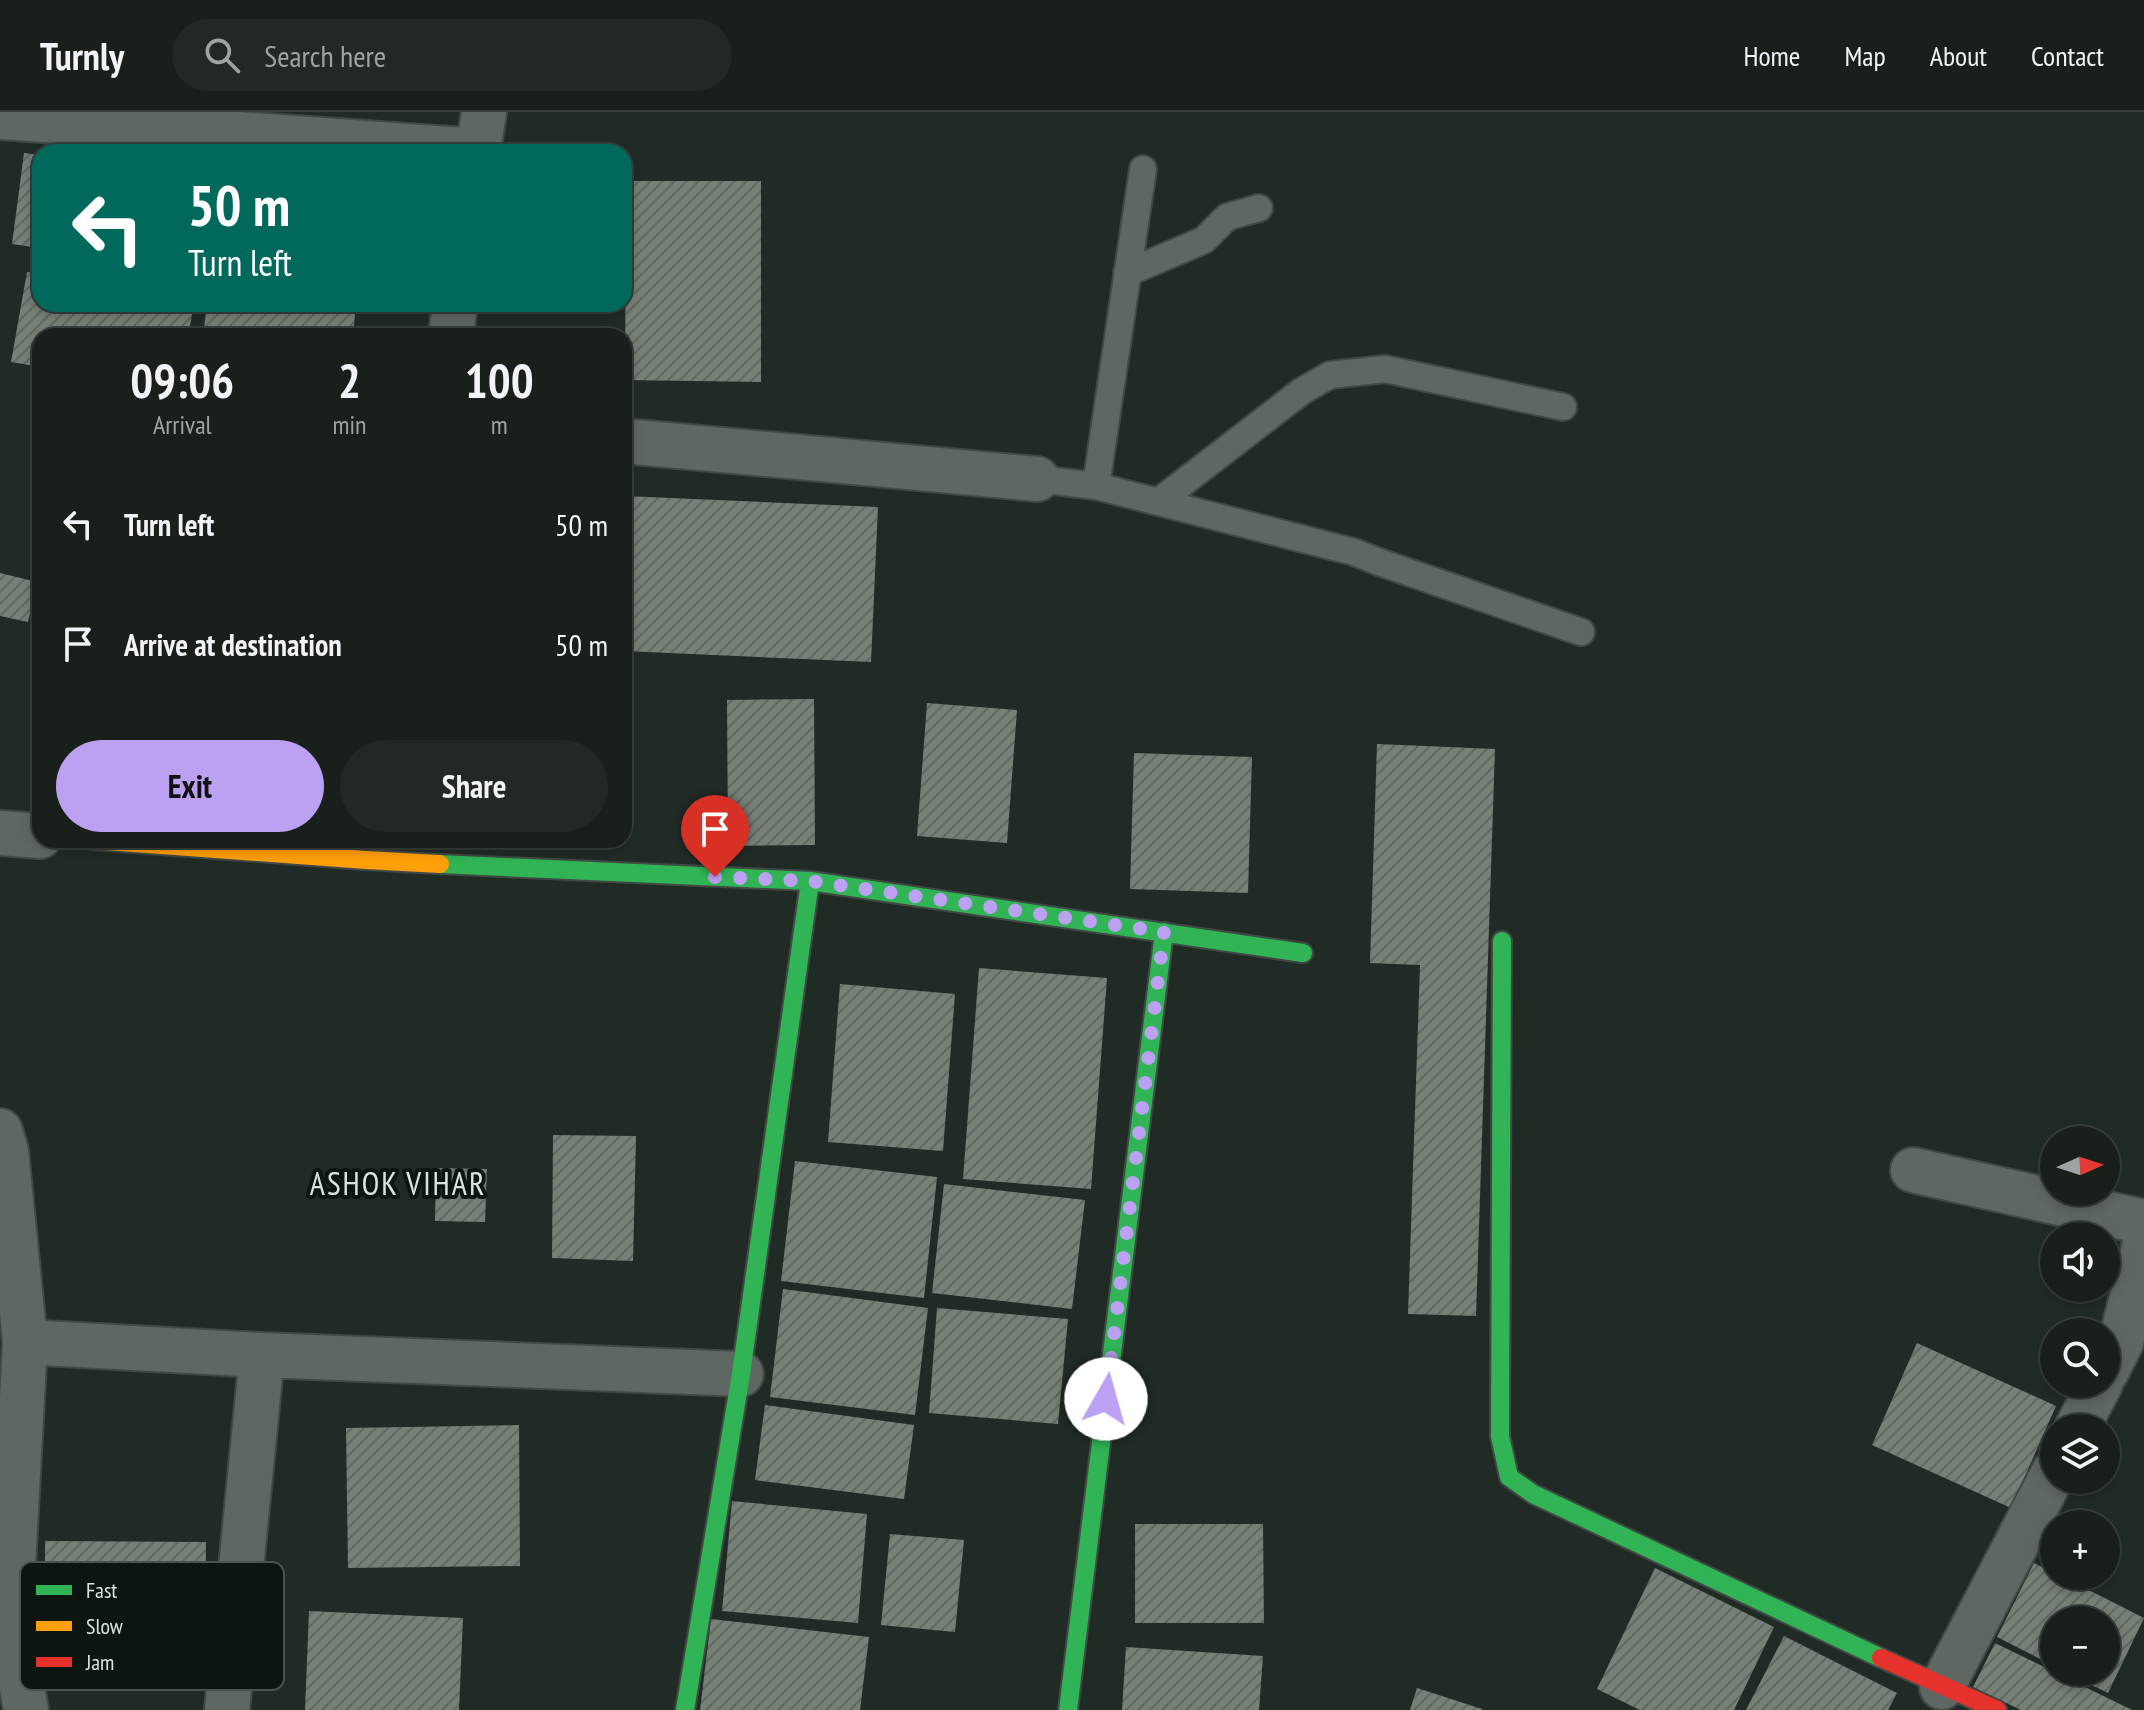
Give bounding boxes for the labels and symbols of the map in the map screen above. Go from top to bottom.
pin [681,795,749,877]
north arrow [2040,1126,2120,1206]
district label: ASHOK VIHAR [310,1162,486,1204]
position arrow [1064,1357,1148,1441]
legend [20,1562,284,1690]
text: Fast [86,1576,117,1604]
text: Slow [86,1612,123,1640]
text: Jam [85,1648,114,1676]

